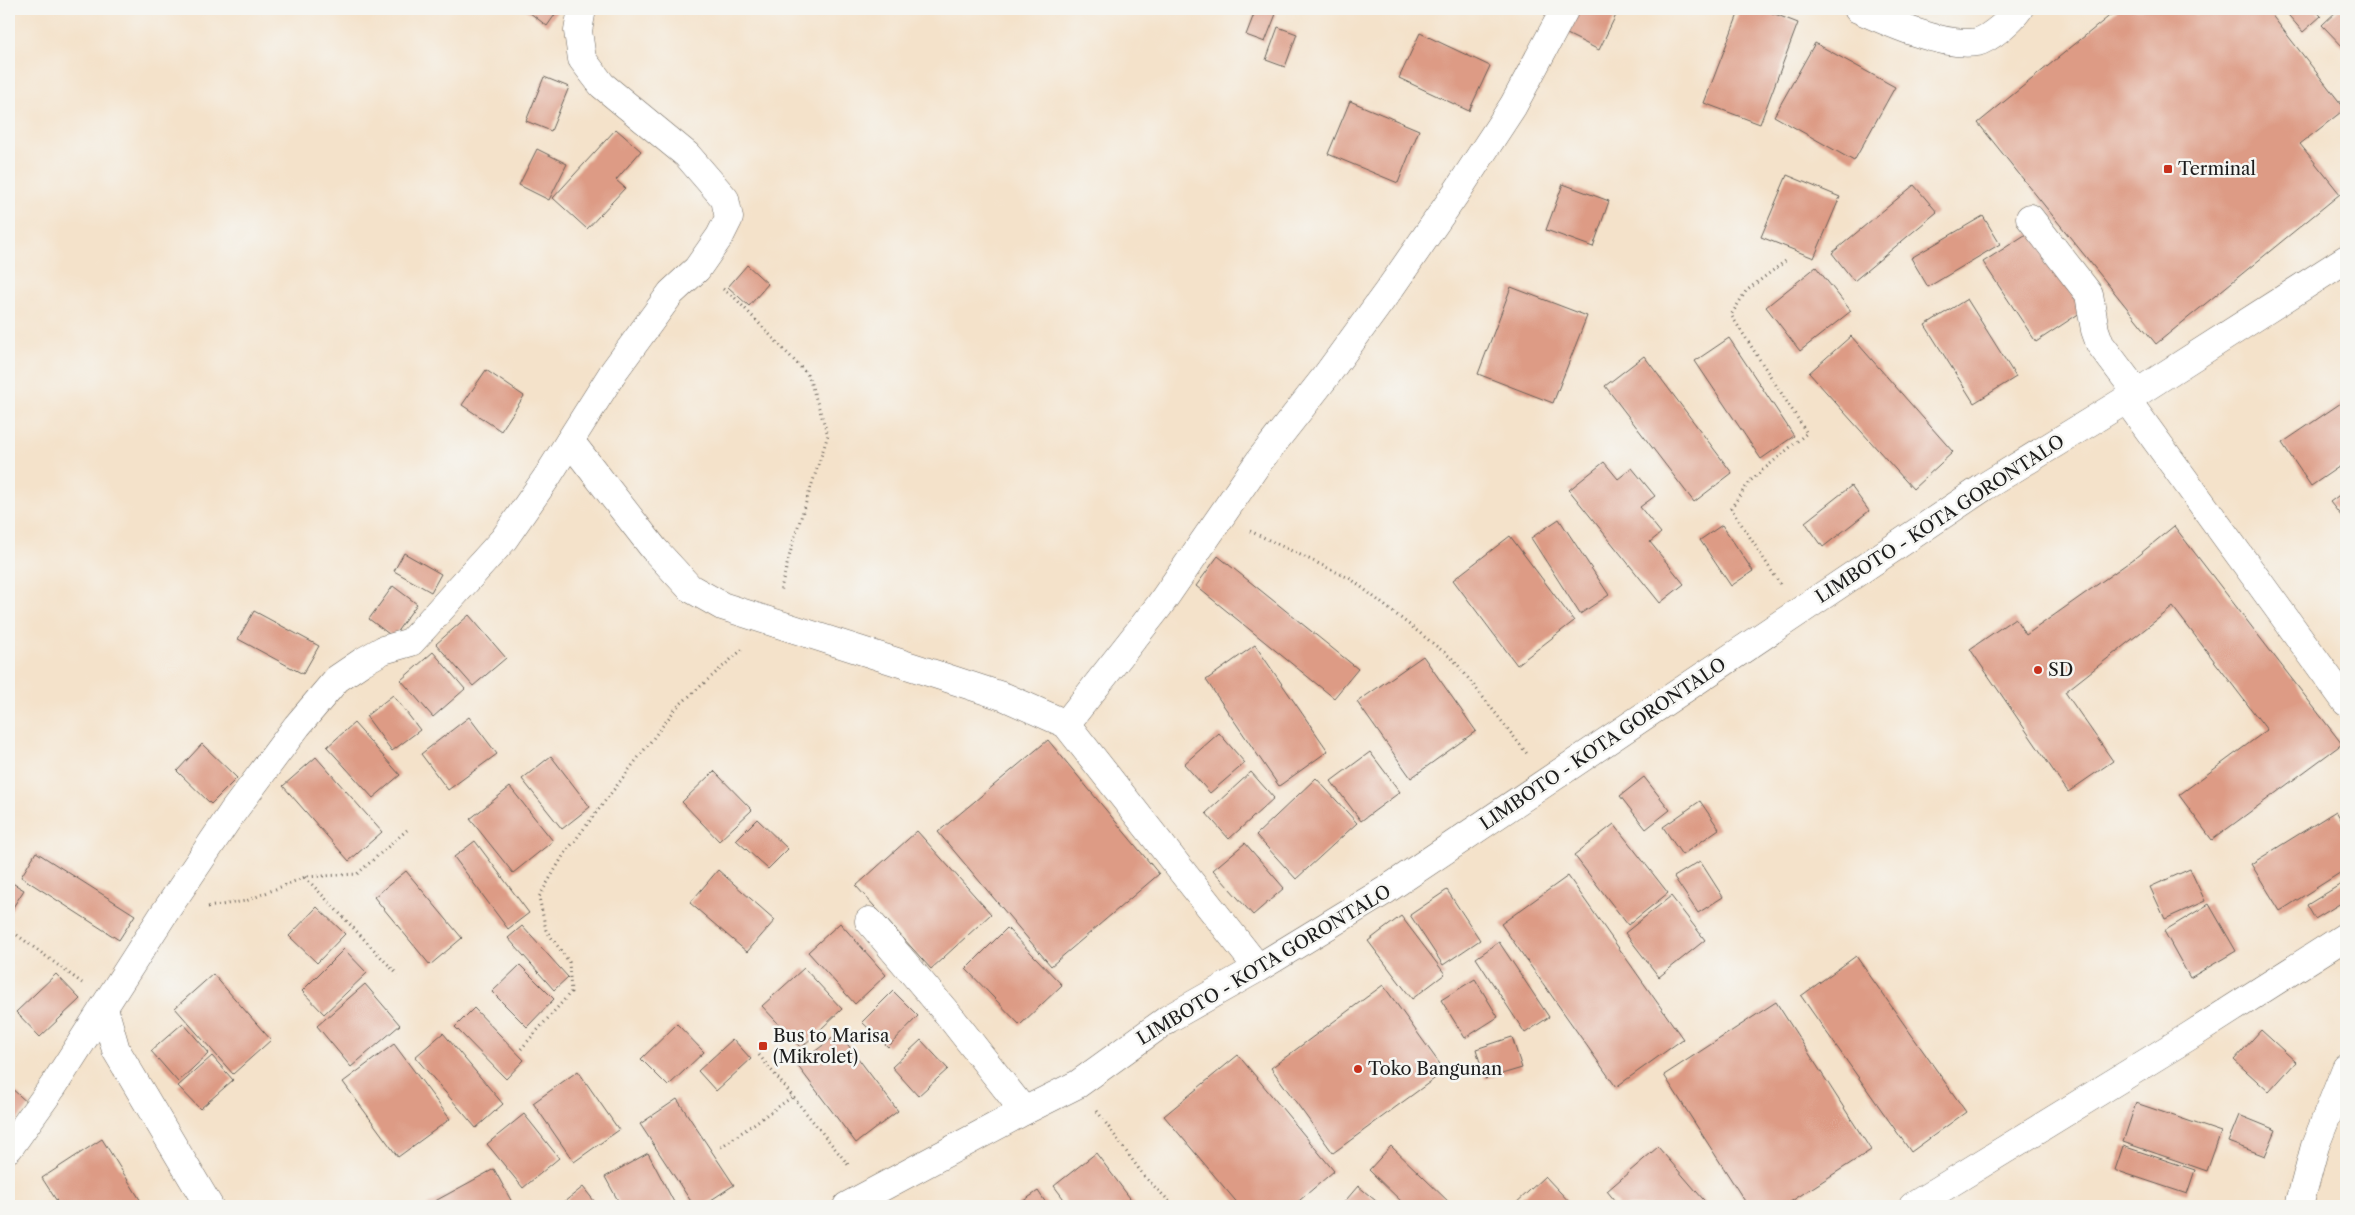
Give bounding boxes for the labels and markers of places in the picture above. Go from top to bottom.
place label: Terminal [2178,158,2256,180]
marker: Terminal [2162,163,2174,175]
place label: SD [2048,659,2073,681]
marker: SD [2032,664,2044,676]
place label: Bus to Marisa (Mikrolet) [773,1025,890,1068]
marker: Bus to Marisa (Mikrolet) [757,1040,769,1052]
place label: Toko Bangunan [1368,1058,1502,1080]
marker: Toko Bangunan [1352,1063,1364,1075]

